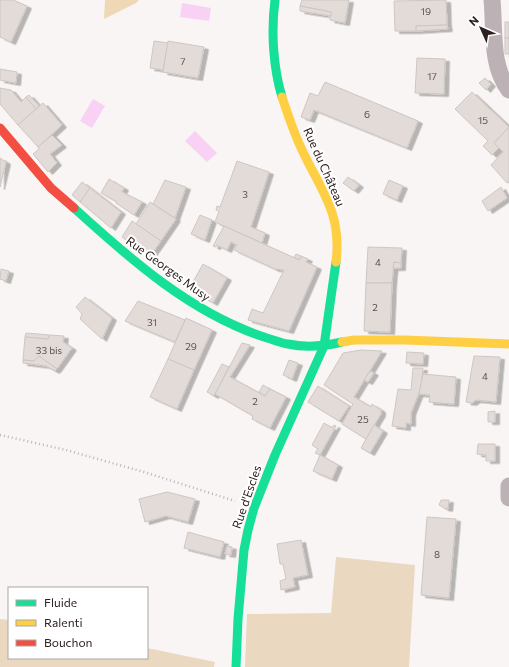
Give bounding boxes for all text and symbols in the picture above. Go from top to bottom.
house number: 19 [421,5,431,17]
north arrow [461,8,501,48]
text: N [466,13,481,28]
house number: 7 [180,55,186,67]
house number: 17 [427,70,437,82]
house number: 6 [364,108,370,120]
house number: 15 [478,114,488,126]
street label: Rue du Château [301,125,349,208]
house number: 3 [242,188,248,200]
street label: Rue Georges Musy [124,233,213,303]
house number: 4 [375,256,381,268]
house number: 2 [372,301,378,313]
house number: 31 [147,316,157,328]
house number: 29 [185,340,197,352]
house number: 33 bis [36,344,63,356]
house number: 4 [482,370,488,382]
house number: 2 [252,395,258,407]
house number: 25 [357,413,369,425]
street label: Rue d'Escles [229,463,263,530]
house number: 8 [434,548,440,560]
legend [8,587,148,659]
text: Fluide [44,595,77,609]
text: Ralenti [44,615,83,629]
text: Bouchon [44,635,92,649]

